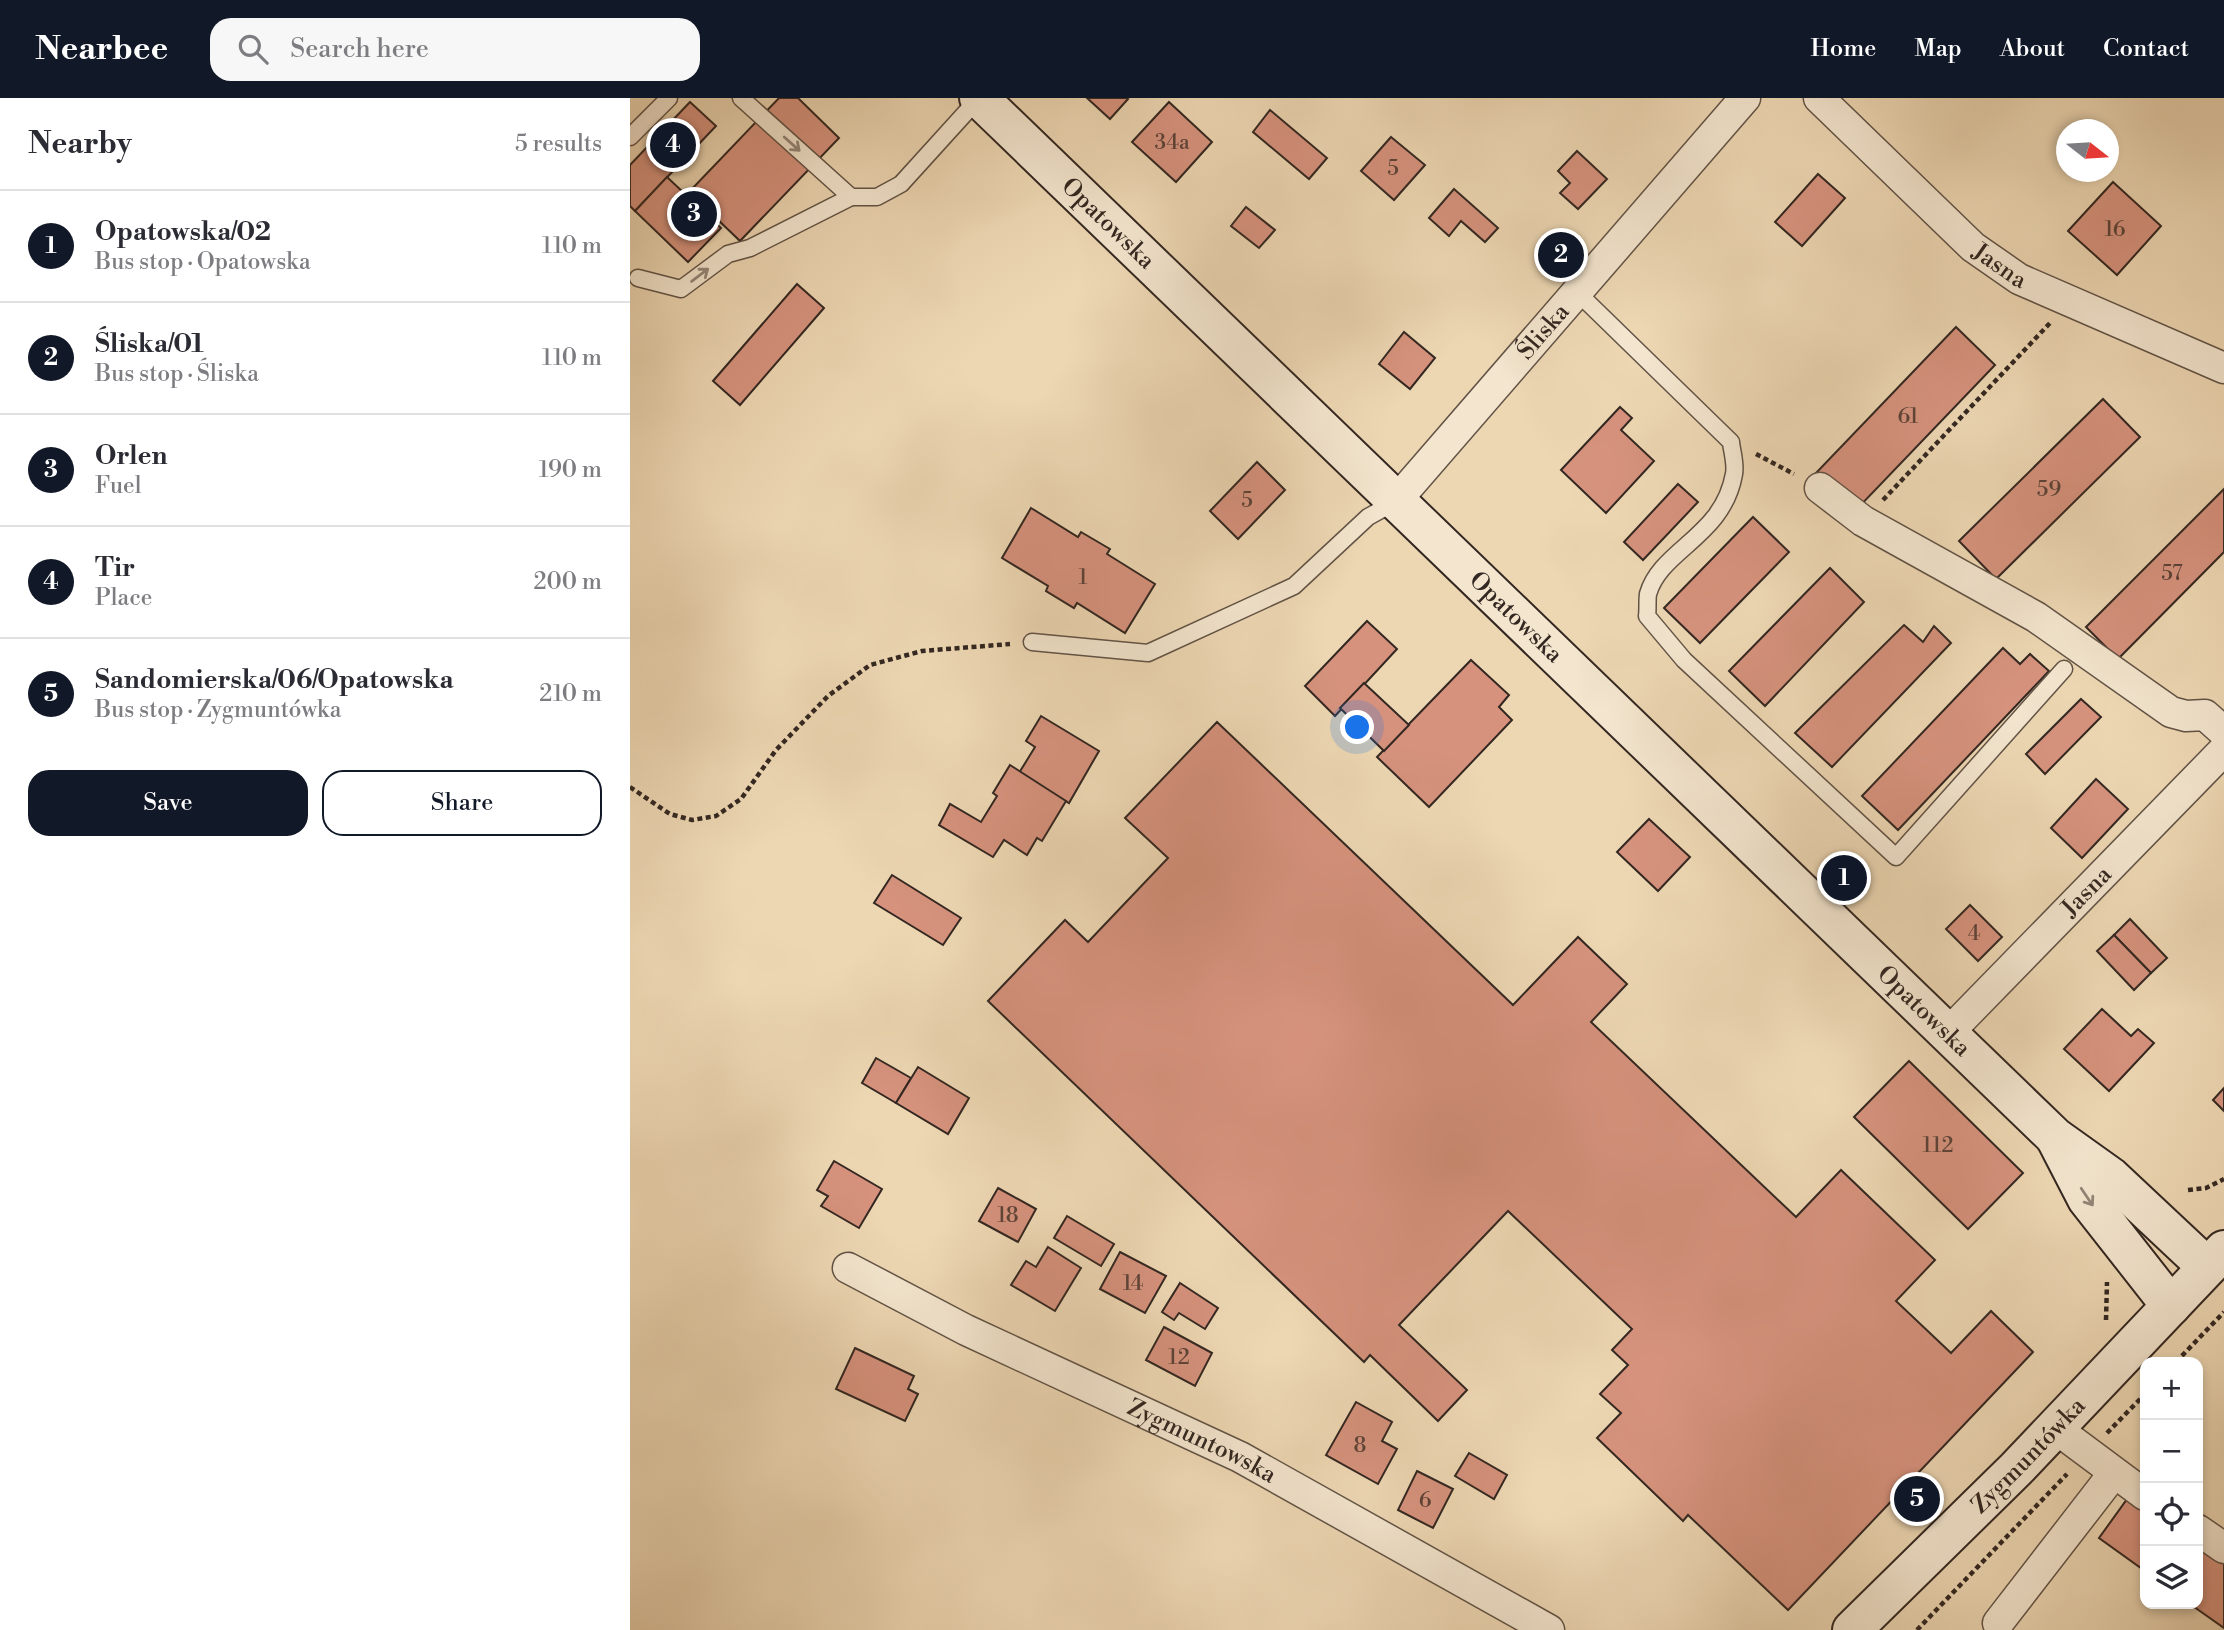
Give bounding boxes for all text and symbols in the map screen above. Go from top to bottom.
search box [210,18,700,81]
text: Nearbee [35,29,168,70]
icon: search [234,30,272,68]
text: Search here [290,33,429,65]
text: Home [1811,34,1876,64]
text: Map [1914,34,1962,64]
text: About [2000,34,2065,64]
text: Contact [2103,34,2189,64]
pin: 4 [650,119,696,171]
north arrow [2056,119,2119,182]
text: Nearby [28,125,132,163]
text: 5 results [515,130,602,158]
house number: 34a [1154,130,1190,156]
one-way arrow [783,136,801,152]
house number: 5 [1387,156,1399,182]
street label: Opatowska [1055,172,1162,276]
pin: 3 [671,188,717,240]
text: Opatowska/02 [95,216,271,248]
house number: 16 [2104,217,2126,243]
pin: 2 [1538,229,1584,281]
text: 1 [45,232,57,260]
text: 110 m [542,232,602,260]
street label: Jasna [1966,237,2031,297]
text: Bus stop · Opatowska [95,248,311,276]
one-way arrow [690,267,708,282]
street label: Śliska [1510,297,1577,366]
text: Śliska/01 [95,328,204,360]
text: 2 [44,344,58,372]
text: 110 m [542,344,602,372]
text: Bus stop · Śliska [95,360,259,388]
house number: 61 [1897,404,1919,430]
text: Orlen [95,440,168,472]
text: 3 [44,456,58,484]
text: 190 m [539,456,602,484]
text: Fuel [95,472,141,500]
house number: 59 [2037,477,2061,503]
house number: 5 [1241,488,1253,514]
text: Tir [95,552,135,584]
house number: 57 [2161,561,2183,587]
house number: 1 [1078,565,1088,591]
street label: Opatowska [1462,565,1569,670]
text: 4 [43,568,59,596]
text: 200 m [534,568,602,596]
text: Place [95,584,152,612]
text: Sandomierska/06/Opatowska [95,664,454,696]
text: 5 [44,680,58,708]
text: 210 m [539,680,602,708]
text: Bus stop · Zygmuntówka [95,696,341,724]
your location [1340,710,1374,744]
button: Save [28,770,308,836]
button: Share [322,770,602,836]
pin: 1 [1821,852,1867,904]
street label: Jasna [2055,860,2119,924]
house number: 4 [1968,921,1980,947]
street label: Opatowska [1870,959,1977,1064]
house number: 112 [1922,1133,1954,1159]
one-way arrow [2080,1187,2094,1206]
house number: 18 [997,1203,1019,1229]
house number: 14 [1123,1271,1143,1297]
house number: 12 [1168,1345,1190,1371]
map controls [2140,1357,2203,1609]
button: + [2140,1357,2203,1420]
street label: Zygmuntówka [1965,1391,2093,1521]
street label: Zygmuntowska [1122,1393,1282,1491]
button: − [2140,1420,2203,1483]
house number: 8 [1354,1433,1366,1459]
pin: 5 [1894,1473,1940,1525]
button: locate [2140,1483,2203,1546]
house number: 6 [1419,1488,1432,1514]
button: layers [2140,1546,2203,1609]

